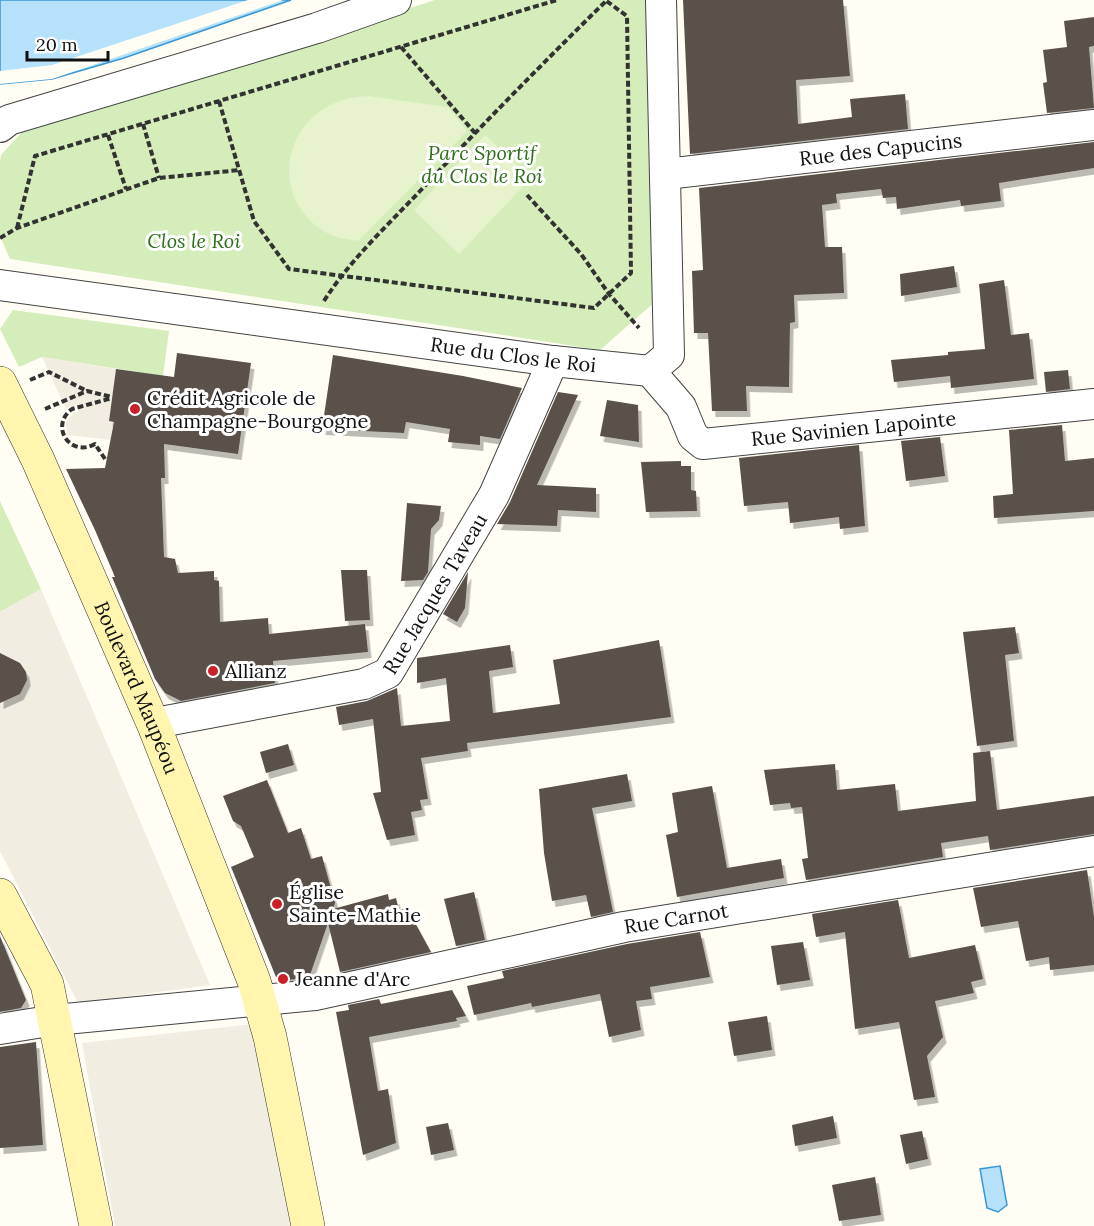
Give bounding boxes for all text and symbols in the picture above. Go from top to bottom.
scale bar [27,24,108,62]
text: 20 m [36,33,78,56]
street label: Rue des Capucins [798,127,963,171]
park label: Parc Sportif du Clos le Roi [421,140,543,188]
park label: Clos le Roi [147,228,241,253]
street label: Rue du Clos le Roi [429,331,597,377]
place label: Crédit Agricole de Champagne-Bourgogne [147,385,368,433]
marker: Crédit Agricole de Champagne-Bourgogne [128,402,142,416]
street label: Rue Savinien Lapointe [750,405,957,451]
street label: Rue Jacques Taveau [377,509,492,679]
street label: Boulevard Maupéou [89,597,185,777]
place label: Allianz [224,658,287,683]
marker: Allianz [206,664,220,678]
place label: Église Sainte-Mathie [289,879,421,927]
marker: Église Sainte-Mathie [270,897,284,911]
street label: Rue Carnot [622,897,730,939]
place label: Jeanne d'Arc [294,966,410,991]
marker: Jeanne d'Arc [276,972,290,986]

